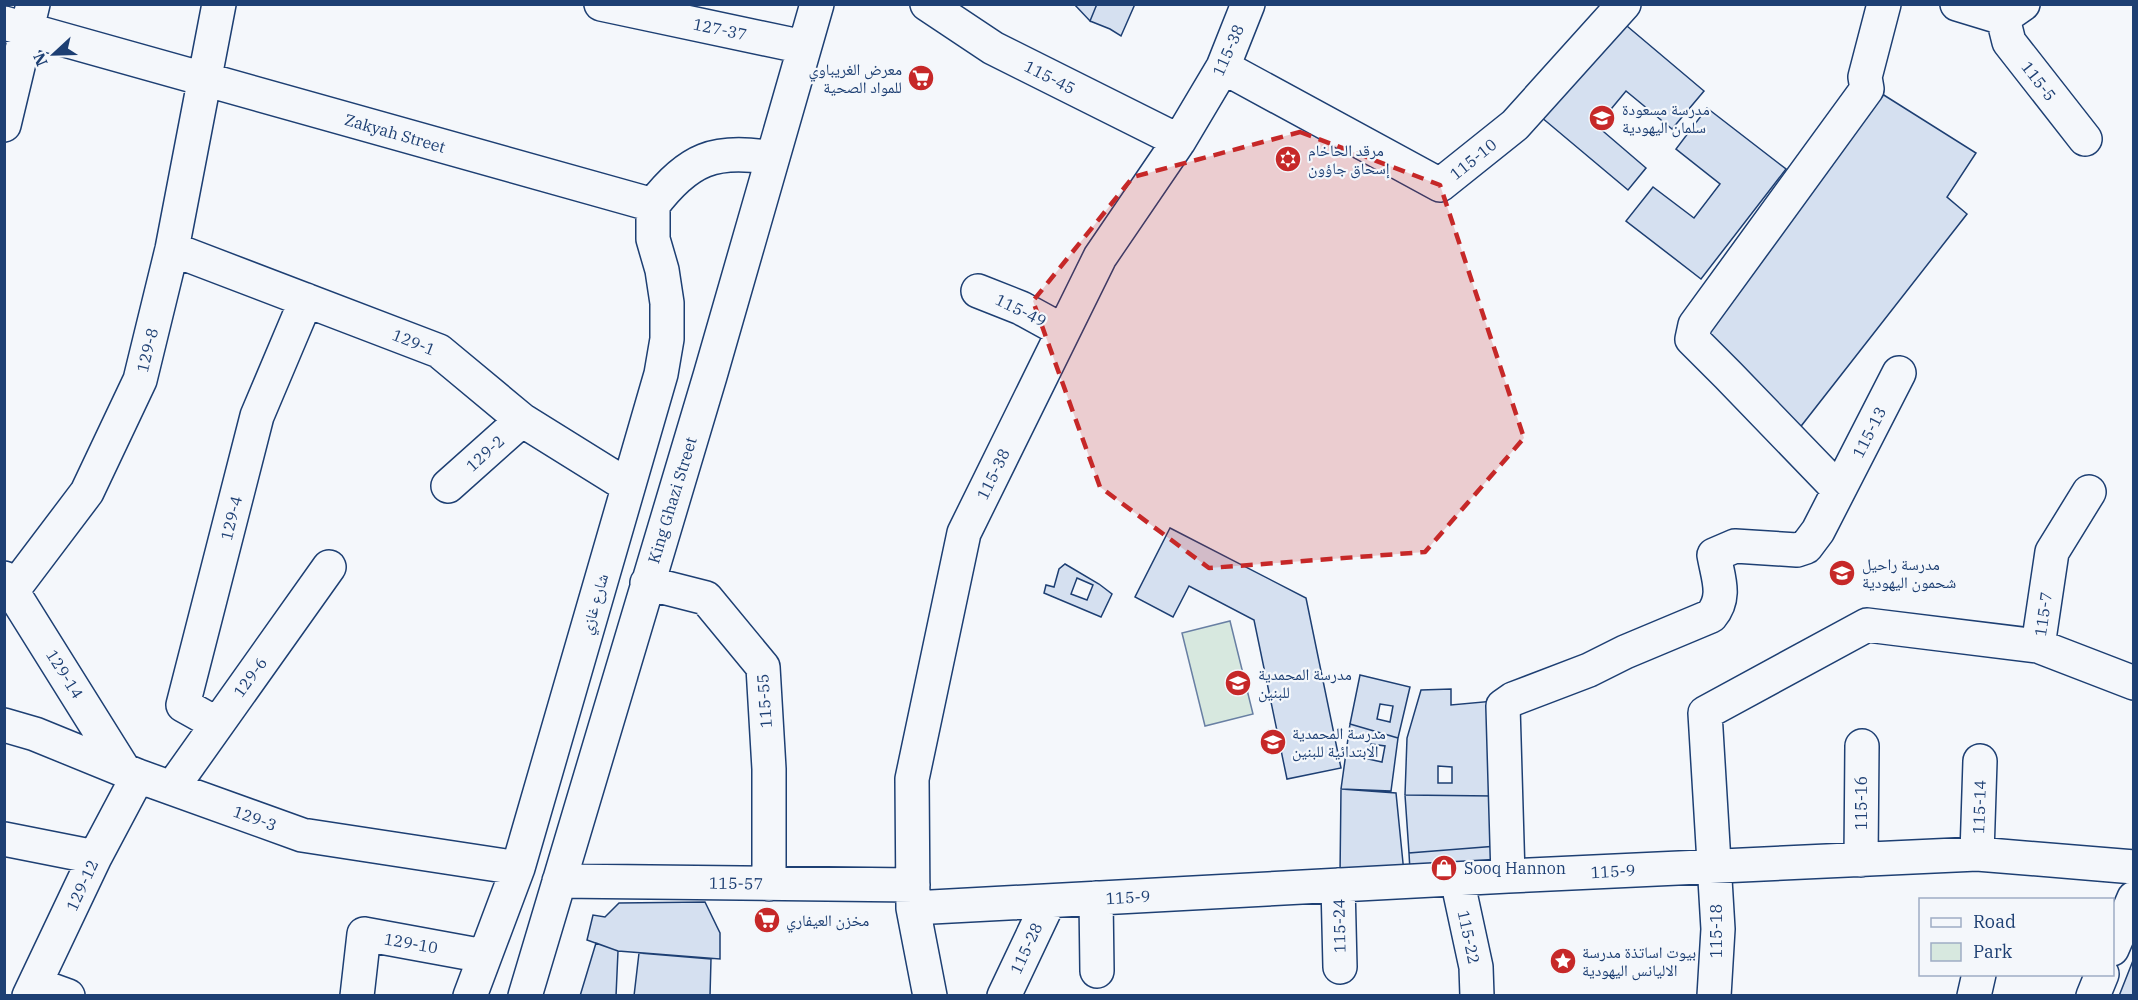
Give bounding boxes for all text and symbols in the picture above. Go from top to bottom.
street label: 127-37 [691,14,749,44]
street label: 115-38 [1208,21,1248,79]
north arrow [24,24,84,84]
text: N [28,50,52,69]
street label: 115-45 [1021,56,1079,98]
street label: 115-5 [2017,57,2061,105]
place label: معرض الغريباوي للمواد الصحية [808,59,902,97]
supermarket icon: معرض الغريباوي للمواد الصحية [906,63,936,93]
place label: مدرسة مسعودة سلمان اليهودية [1622,99,1710,138]
school or university icon: مدرسة مسعودة سلمان اليهودية [1587,103,1617,133]
street label: Zakyah Street [342,109,448,157]
street label: 115-10 [1446,134,1500,184]
place label: مرقد الحاخام إسحاق جاؤون [1308,140,1390,179]
synagogue icon: مرقد الحاخام إسحاق جاؤون [1273,144,1303,174]
street label: 115-49 [992,289,1050,331]
street label: 129-1 [390,324,438,360]
street label: 129-8 [132,326,162,374]
street label: 115-13 [1848,403,1890,461]
street label: 129-2 [462,431,508,475]
street label: King Ghazi Street [643,434,701,566]
street label: 115-38 [972,445,1014,503]
street label: 129-4 [216,494,246,542]
place label: مدرسة راحيل شحمون اليهودية [1862,554,1956,593]
school or university icon: مدرسة راحيل شحمون اليهودية [1827,558,1857,588]
street label: شارع غازي [576,571,615,638]
street label: 115-7 [2030,590,2056,638]
street label: 129-14 [42,646,88,702]
street label: 129-6 [229,653,271,701]
place label: مدرسة المحمدية للبنين [1258,664,1352,703]
school or university icon: مدرسة المحمدية للبنين [1223,668,1253,698]
street label: 115-55 [752,673,776,729]
place label: مدرسة المحمدية الابتدائية للبنين [1292,723,1386,762]
school or university icon: مدرسة المحمدية الابتدائية للبنين [1258,727,1288,757]
street label: 115-16 [1851,776,1871,830]
street label: 115-14 [1968,780,1990,834]
street label: 129-3 [231,801,279,835]
shop icon: Sooq Hannon [1429,853,1459,883]
street label: 129-12 [61,856,103,914]
place label: Sooq Hannon [1464,858,1566,878]
street label: 115-9 [1590,860,1636,882]
street label: 115-57 [709,873,763,893]
street label: 115-9 [1105,886,1151,908]
legend [1919,898,2114,976]
street label: 115-24 [1329,899,1349,953]
street label: 115-18 [1706,904,1726,958]
supermarket icon: مخزن العيفاري [752,905,782,935]
street label: 115-22 [1454,908,1484,966]
place label: مخزن العيفاري [786,910,869,933]
text: Road [1973,910,2016,933]
street label: 115-28 [1005,919,1047,977]
street label: 129-10 [383,928,439,958]
text: Park [1973,940,2013,963]
place label: بيوت اساتذة مدرسة الاليانس اليهودية [1582,942,1696,981]
place icon: بيوت اساتذة مدرسة الاليانس اليهودية [1548,946,1578,976]

